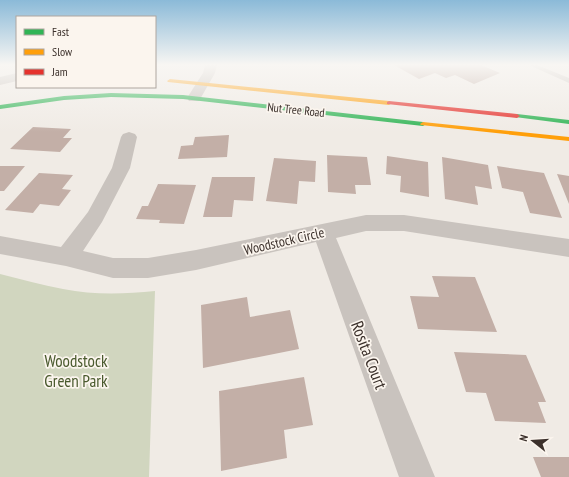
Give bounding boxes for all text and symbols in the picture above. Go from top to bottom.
legend [16,16,156,88]
text: Fast [52,24,70,39]
text: Slow [52,44,73,59]
text: Jam [51,64,68,79]
street label: Nut Tree Road [267,99,326,120]
street label: Woodstock Circle [242,223,326,259]
street label: Rosita Court [346,318,392,392]
park label: Woodstock Green Park [44,350,108,392]
north arrow [513,421,553,461]
text: N [516,433,531,443]

